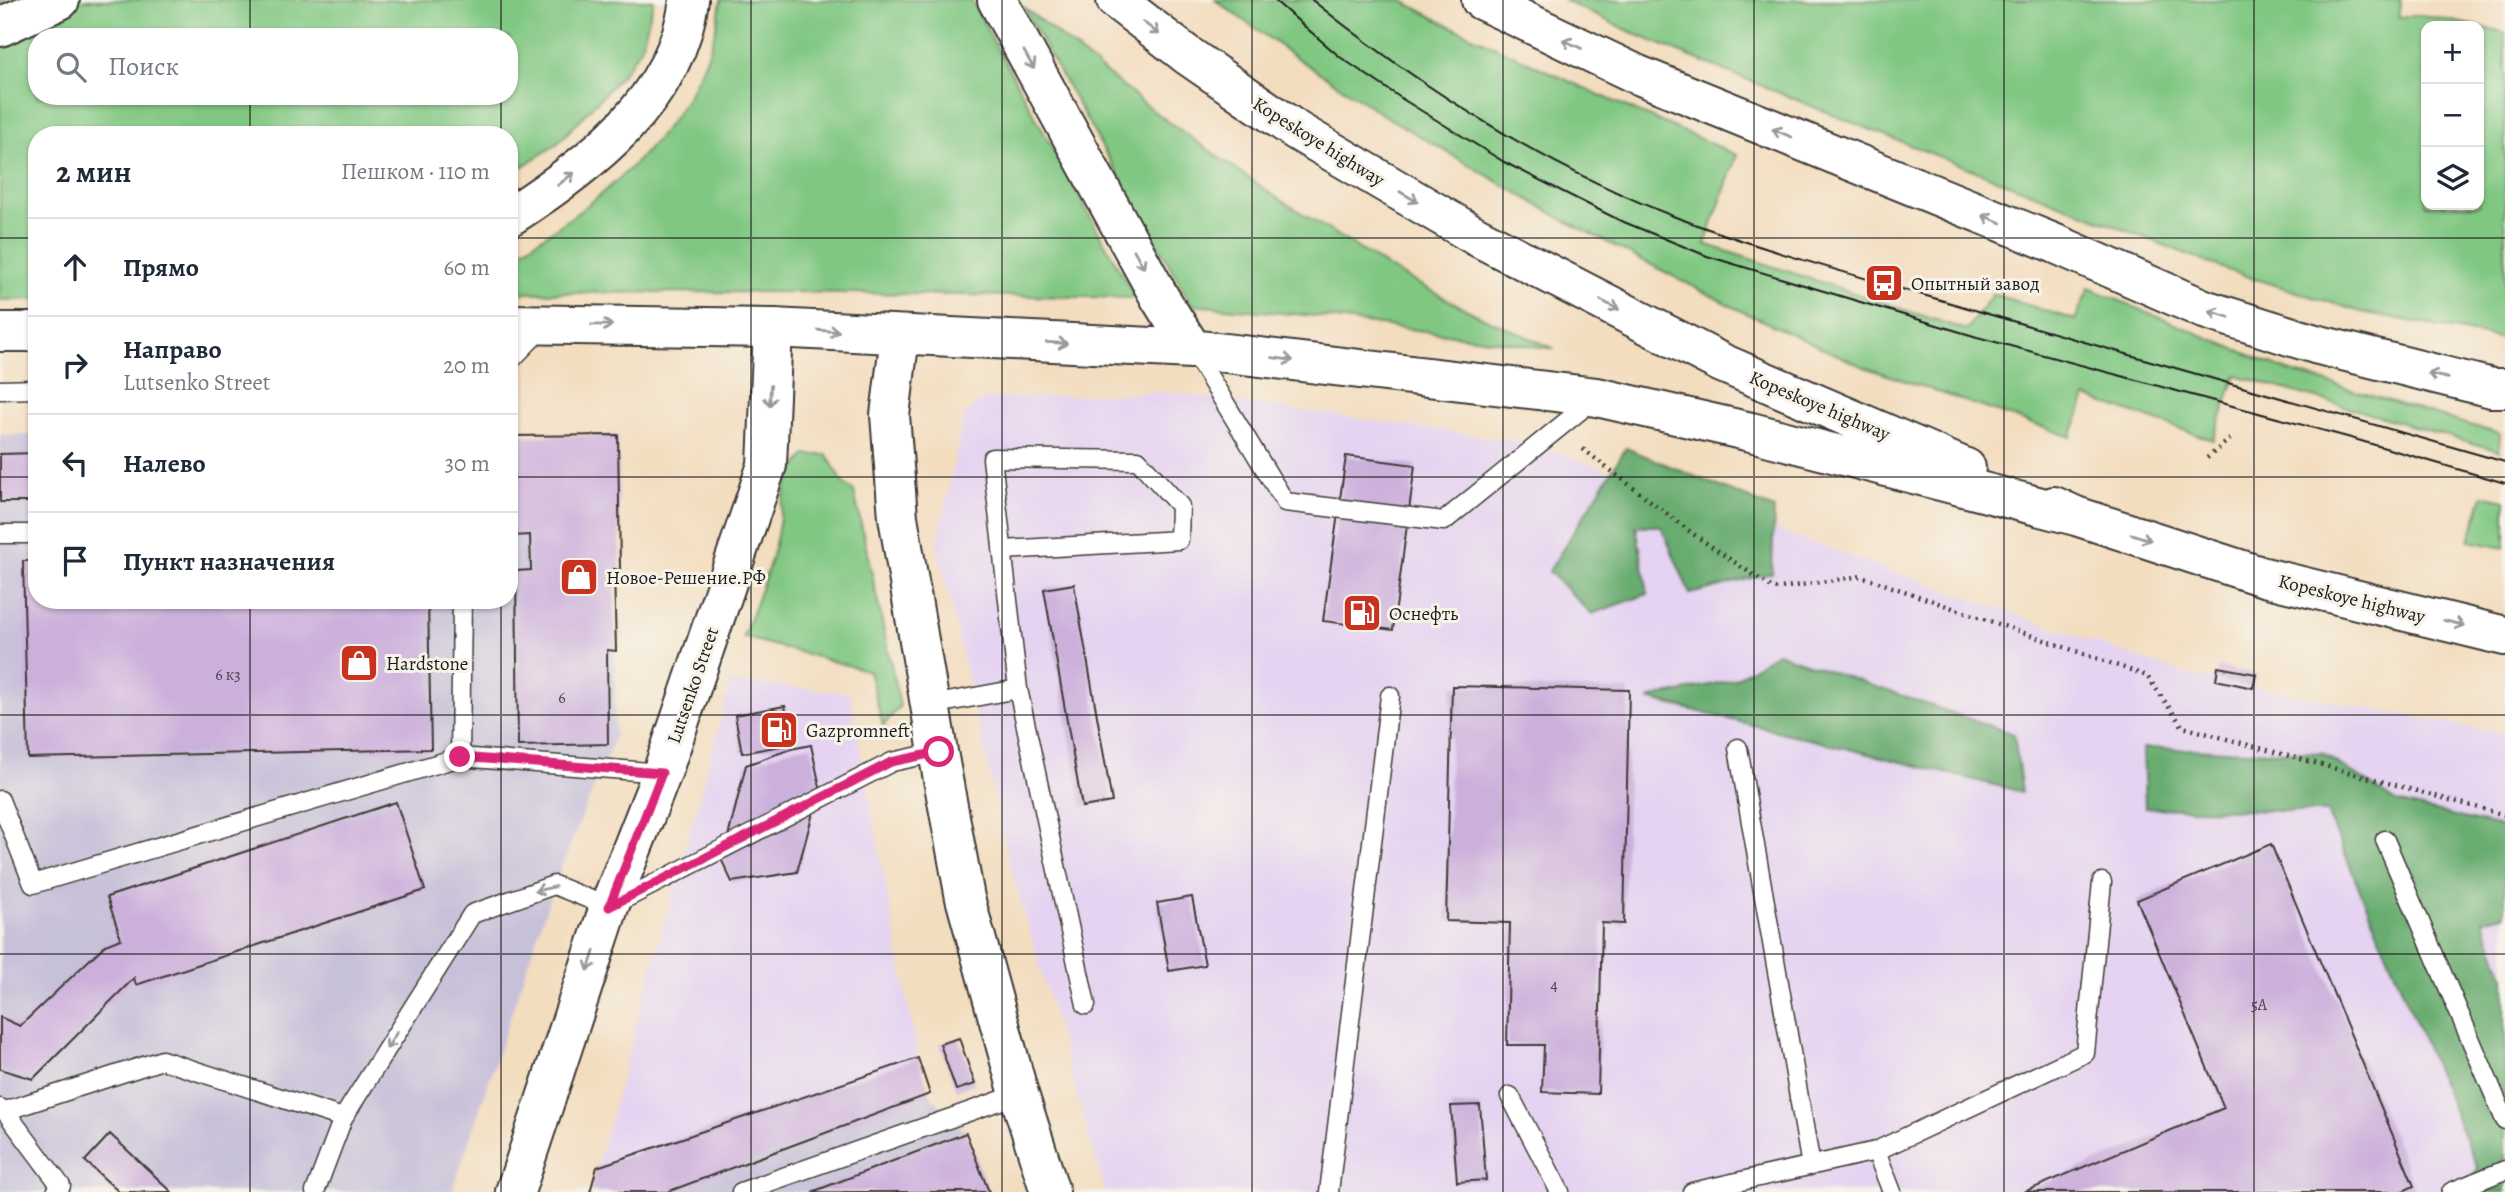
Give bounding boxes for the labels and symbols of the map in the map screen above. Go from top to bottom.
one-way arrow [1141,20,1160,35]
one-way arrow [1562,37,1583,51]
one-way arrow [1023,49,1036,70]
street label: Kopeskoye highway [1248,91,1390,193]
one-way arrow [1771,126,1793,139]
one-way arrow [556,172,575,187]
one-way arrow [1399,190,1419,204]
one-way arrow [1982,211,2004,224]
one-way arrow [1133,248,1146,269]
bus stop icon: Опытный завод [1863,262,1905,304]
place label: Опытный завод [1911,271,2040,297]
one-way arrow [1599,298,1619,312]
one-way arrow [2209,307,2231,319]
one-way arrow [590,318,613,331]
one-way arrow [818,325,841,338]
one-way arrow [1045,336,1068,349]
one-way arrow [1271,353,1294,366]
street label: Kopeskoye highway [1745,365,1894,448]
one-way arrow [2427,369,2450,382]
one-way arrow [764,384,777,407]
one-way arrow [2129,532,2151,544]
shop icon: Новое-Решение.РФ [558,556,600,598]
place label: Новое-Решение.РФ [606,565,766,591]
street label: Kopeskoye highway [2276,568,2428,630]
fuel station icon: Оснефть [1341,592,1383,634]
place label: Оснефть [1389,601,1458,627]
one-way arrow [2442,617,2465,630]
street label: Lutsenko Street [661,624,725,747]
shop icon: Hardstone [338,642,380,684]
place label: Hardstone [386,651,468,677]
house number: 6 к3 [215,664,241,686]
house number: 6 [558,687,566,709]
fuel station icon: Gazpromneft [758,709,800,751]
place label: Gazpromneft [806,718,910,744]
route start [923,736,954,767]
route end [444,741,475,772]
one-way arrow [535,884,557,897]
one-way arrow [584,949,597,971]
house number: 4 [1550,974,1558,996]
house number: 5А [2251,994,2268,1016]
one-way arrow [385,1030,399,1049]

